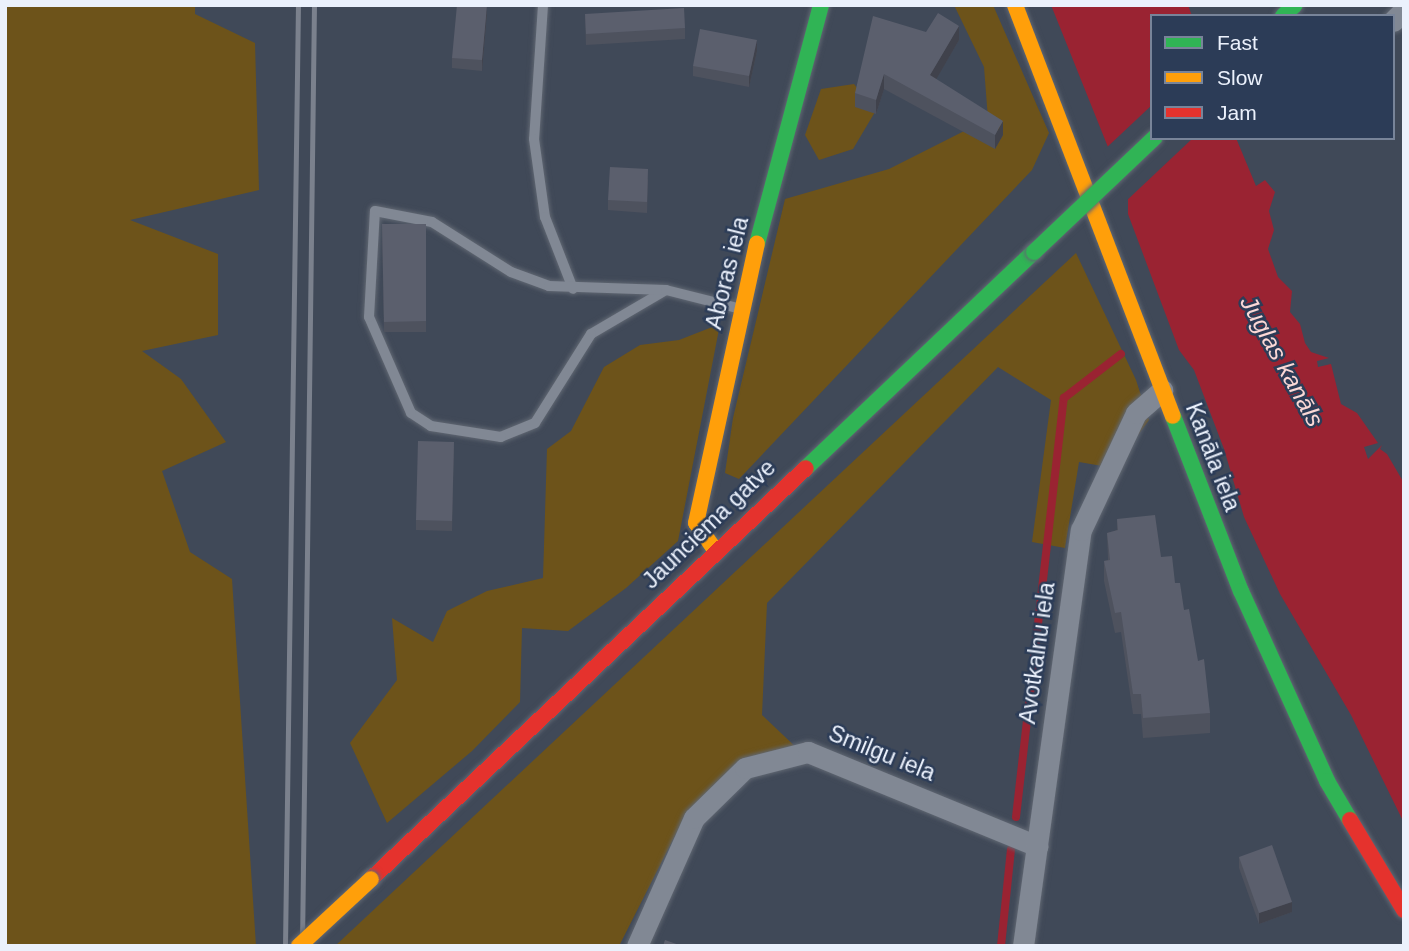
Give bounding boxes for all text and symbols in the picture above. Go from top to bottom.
legend [1150,14,1395,140]
text: Fast [1217,31,1258,54]
text: Slow [1217,66,1263,89]
text: Jam [1217,101,1257,124]
street label: Aboras iela [700,214,754,332]
water label: Juglas kanāls [1234,290,1330,432]
street label: Kanāla iela [1180,399,1246,515]
street label: Jaunciema gatve [637,454,781,594]
street label: Avotkalnu iela [1013,580,1061,726]
street label: Smilgu iela [825,719,939,787]

